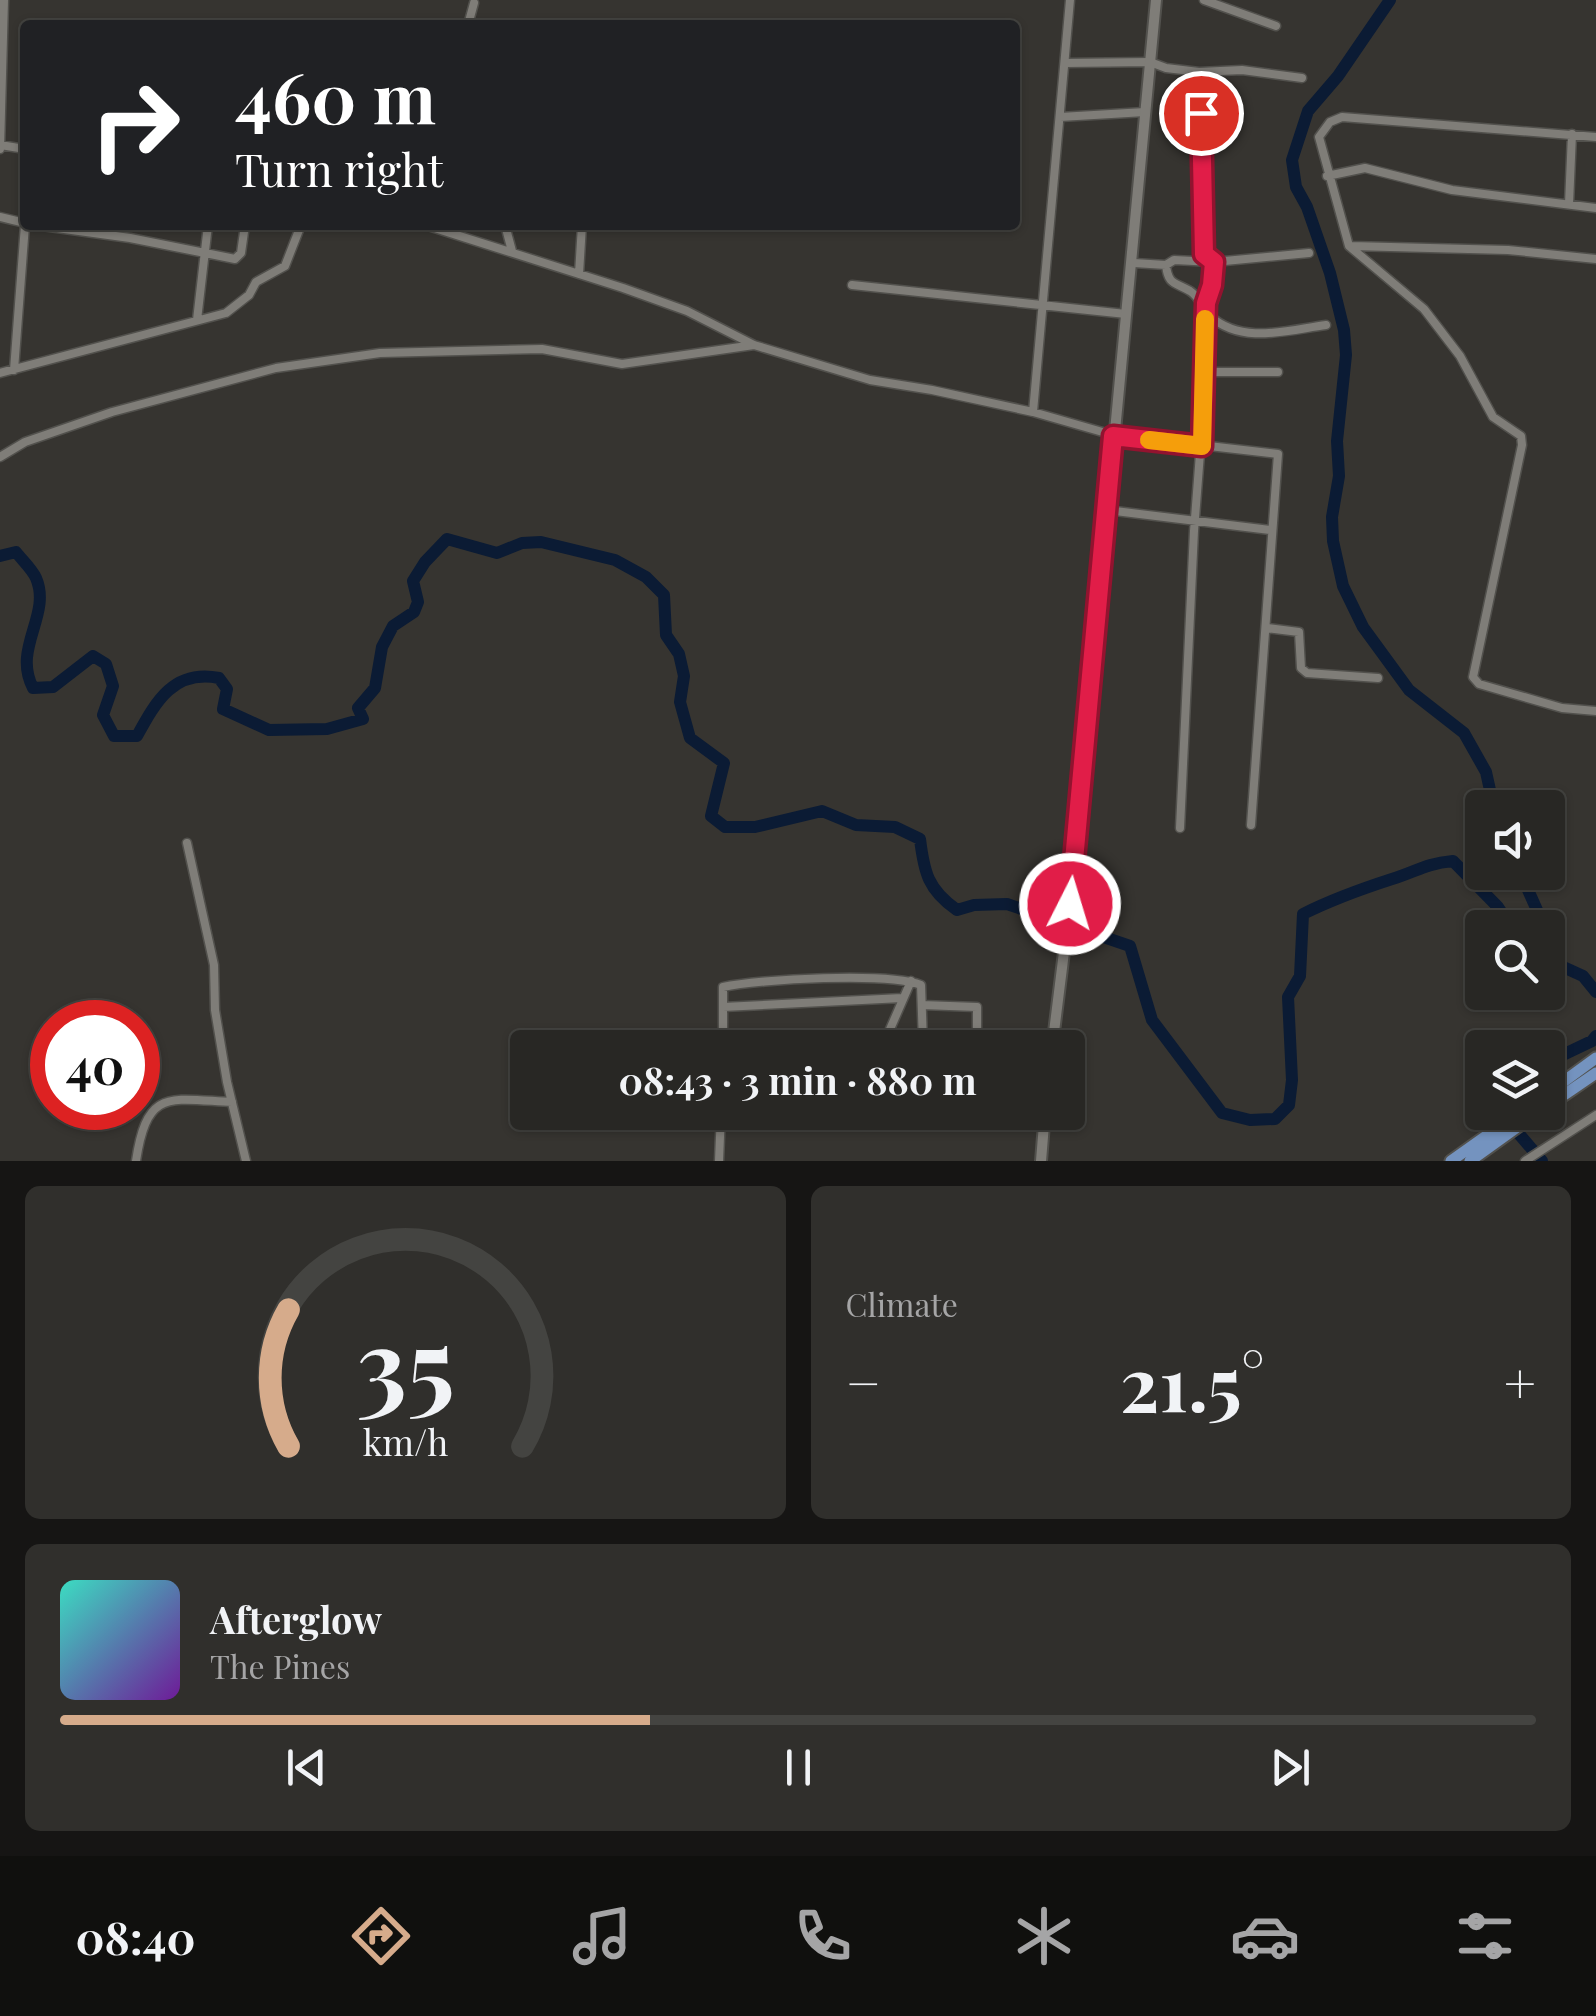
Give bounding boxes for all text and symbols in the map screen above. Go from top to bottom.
text: 460 m [235,48,436,142]
icon: right [70,60,200,190]
pin [1159,71,1244,156]
icon: arrive [1174,86,1229,141]
text: Turn right [235,138,443,198]
map controls [1465,790,1565,1130]
button: sound [1465,790,1565,890]
position arrow [1018,852,1122,956]
button: search [1465,910,1565,1010]
speed limit sign: 40 [30,1000,160,1130]
button: layers [1465,1030,1565,1130]
text: 08:43 · 3 min · 880 m [618,1054,977,1105]
text: Climate [846,1282,958,1325]
text: 35 [356,1291,455,1430]
text: 21.5° [1120,1331,1265,1431]
text: − [846,1344,881,1418]
text: + [1504,1344,1536,1418]
text: km/h [362,1417,448,1465]
text: Afterglow [210,1593,382,1644]
text: The Pines [210,1644,350,1687]
icon: previous [279,1740,334,1795]
icon: pause [771,1740,826,1795]
icon: next [1263,1740,1318,1795]
icon: directions [346,1901,416,1971]
icon: music [567,1901,637,1971]
icon: phone [788,1901,858,1971]
icon: climate [1009,1901,1079,1971]
icon: car [1230,1901,1300,1971]
icon: filters [1450,1901,1520,1971]
text: 08:40 [75,1906,196,1966]

